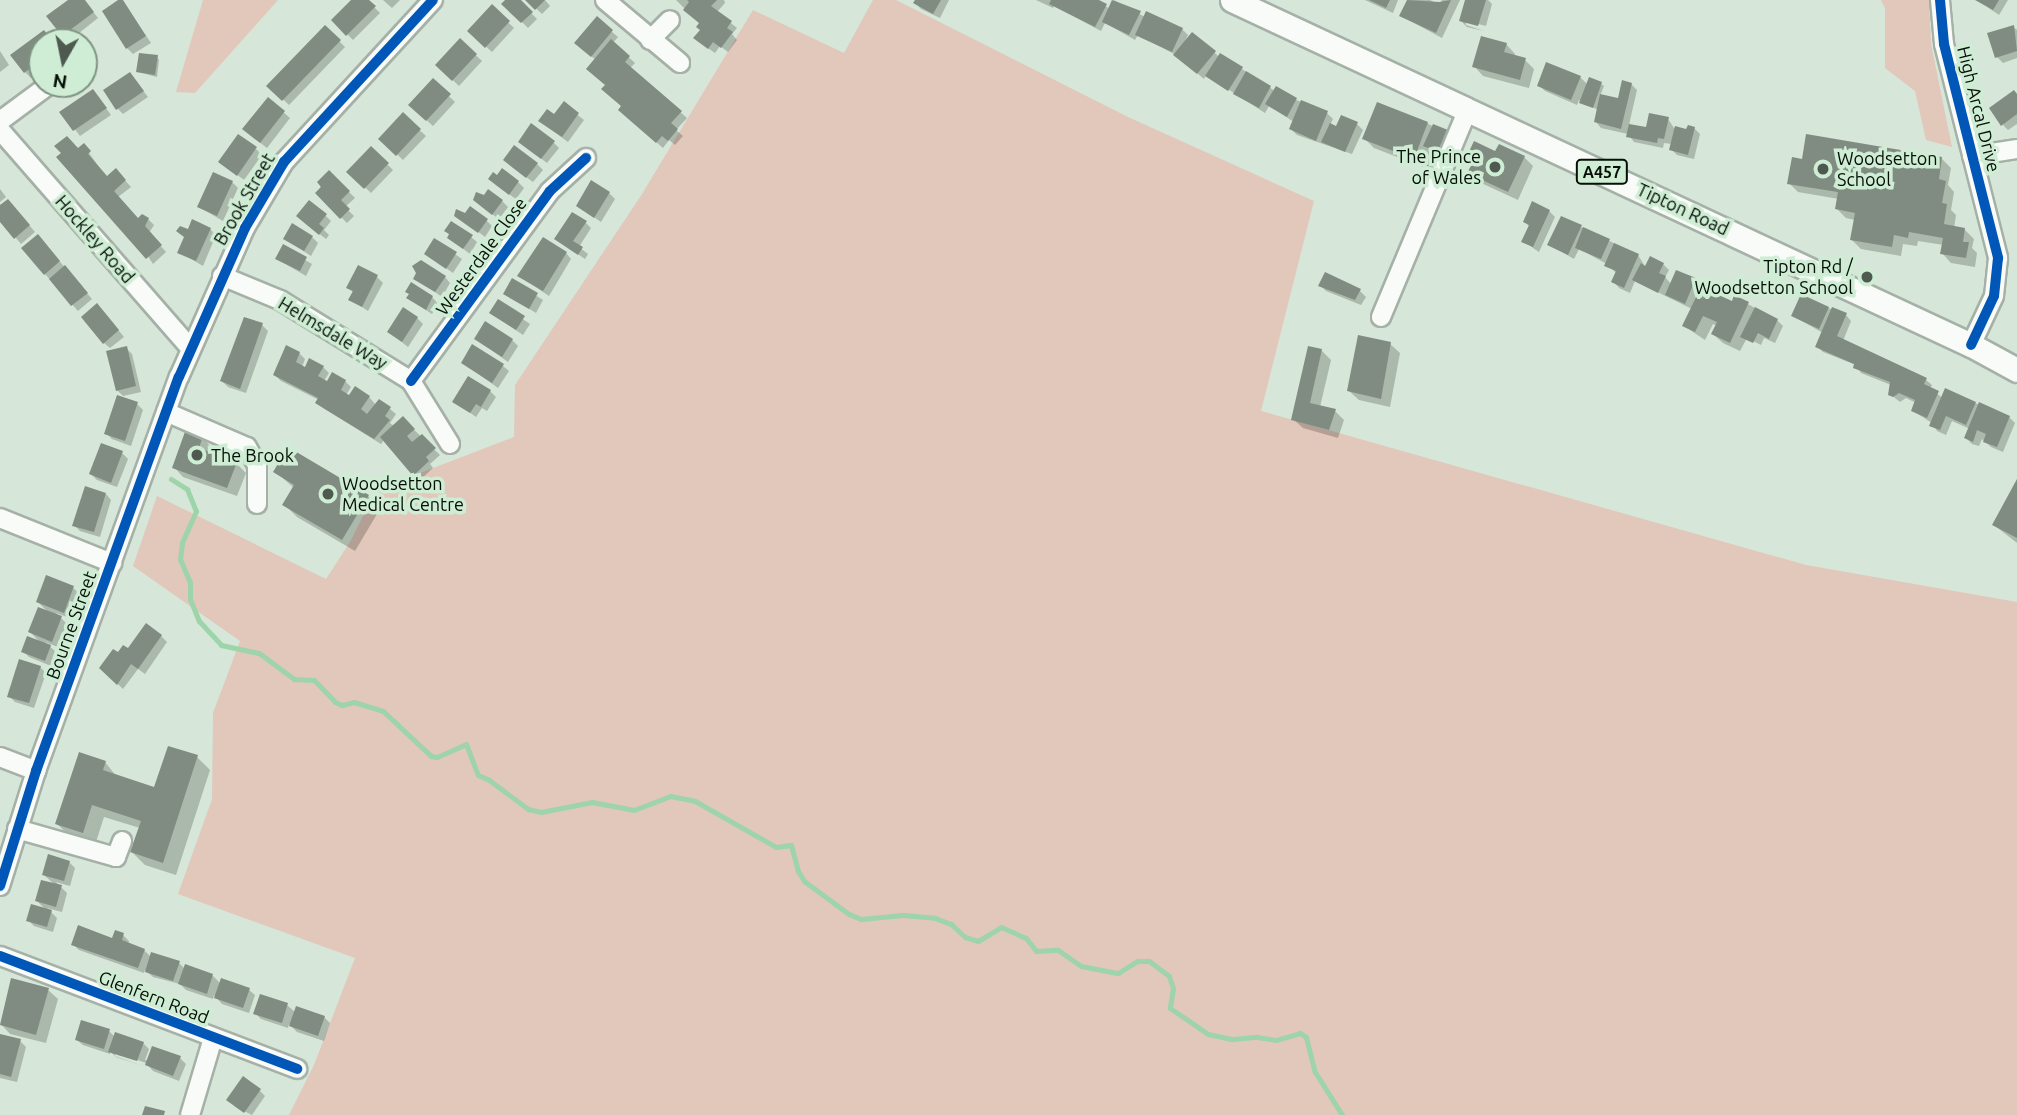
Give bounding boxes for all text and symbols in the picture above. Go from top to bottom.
north arrow [28,28,98,98]
street label: High Arcal Drive [1953,44,2005,174]
text: N [51,70,69,94]
place label: The Prince of Wales [1396,146,1481,188]
place label: Woodsetton School [1837,148,1938,190]
street label: Brook Street [209,149,279,249]
marker: The Prince of Wales [1487,159,1503,175]
road number: A457 [1576,160,1628,184]
marker: Woodsetton School [1815,161,1831,177]
street label: Tipton Road [1634,178,1732,240]
street label: Hockley Road [51,191,139,287]
street label: Westerdale Close [431,193,531,319]
place label: Tipton Rd / Woodsetton School [1694,256,1853,298]
marker: Tipton Rd / Woodsetton School [1859,269,1875,285]
street label: Helmsdale Way [275,292,391,374]
place label: The Brook [211,444,294,466]
marker: The Brook [189,447,205,463]
place label: Woodsetton Medical Centre [342,473,464,516]
marker: Woodsetton Medical Centre [320,486,336,502]
street label: Bourne Street [41,568,101,682]
street label: Glenfern Road [96,966,212,1028]

